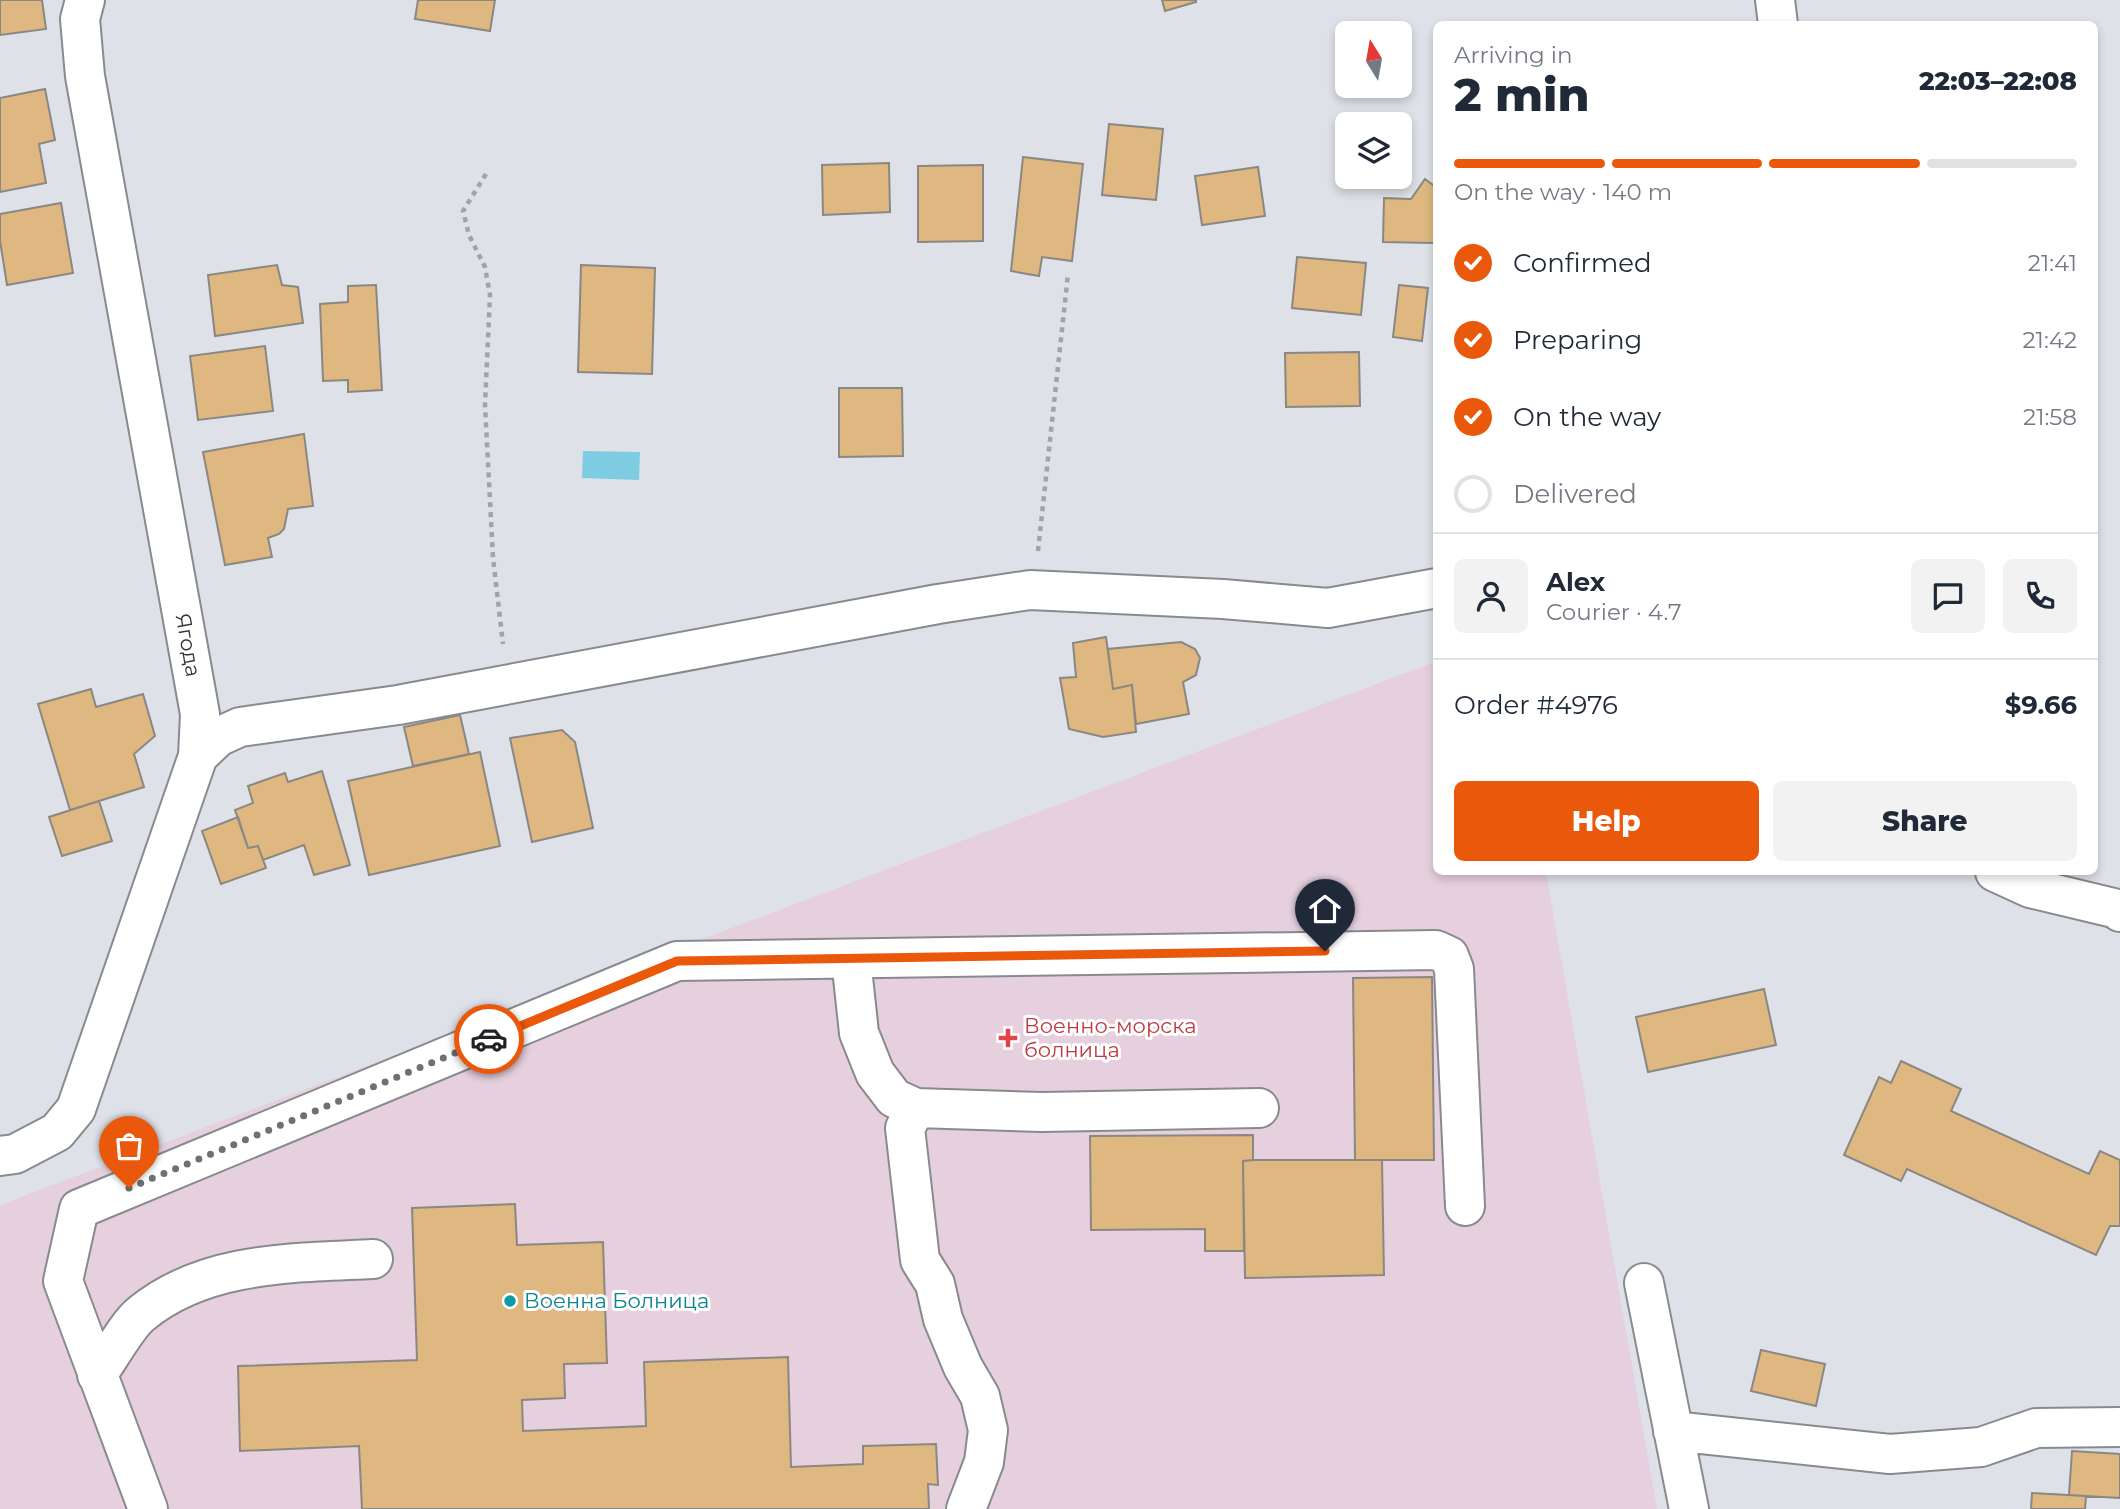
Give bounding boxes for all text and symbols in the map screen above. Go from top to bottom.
north arrow [1335,21,1412,98]
map controls [1335,21,1412,189]
text: Arriving in [1454,41,1573,69]
text: 22:03–22:08 [1919,65,2077,97]
text: 2 min [1454,66,1589,123]
button: layers [1335,112,1412,189]
text: On the way · 140 m [1454,178,1672,206]
icon: check [1454,244,1492,282]
text: Confirmed [1513,247,1652,279]
text: 21:41 [2028,249,2077,277]
icon: check [1454,321,1492,359]
text: Preparing [1513,324,1642,356]
text: 21:42 [2023,326,2077,354]
icon: check [1454,398,1492,436]
text: On the way [1513,401,1661,433]
text: 21:58 [2023,403,2077,431]
text: Delivered [1513,478,1637,510]
button: person [1454,559,1528,633]
button: chat [1911,559,1985,633]
button: phone [2003,559,2077,633]
text: Alex [1546,566,1605,598]
text: Courier · 4.7 [1546,598,1682,626]
street label: Ягода [171,611,206,679]
text: Order #4976 [1454,689,1618,721]
text: $9.66 [2005,689,2077,721]
button: Help [1454,781,1759,861]
button: Share [1773,781,2077,861]
pin [1295,879,1355,951]
icon: home [1306,890,1344,928]
courier [454,1004,524,1074]
place label: Военно-морска болница [1024,1013,1196,1062]
icon: car [470,1020,508,1058]
marker: Военно-морска болница [998,1028,1018,1048]
pin [99,1116,159,1188]
icon: bag [110,1127,148,1165]
place label: Военна Болница [524,1288,709,1313]
marker: Военна Болница [502,1293,518,1309]

